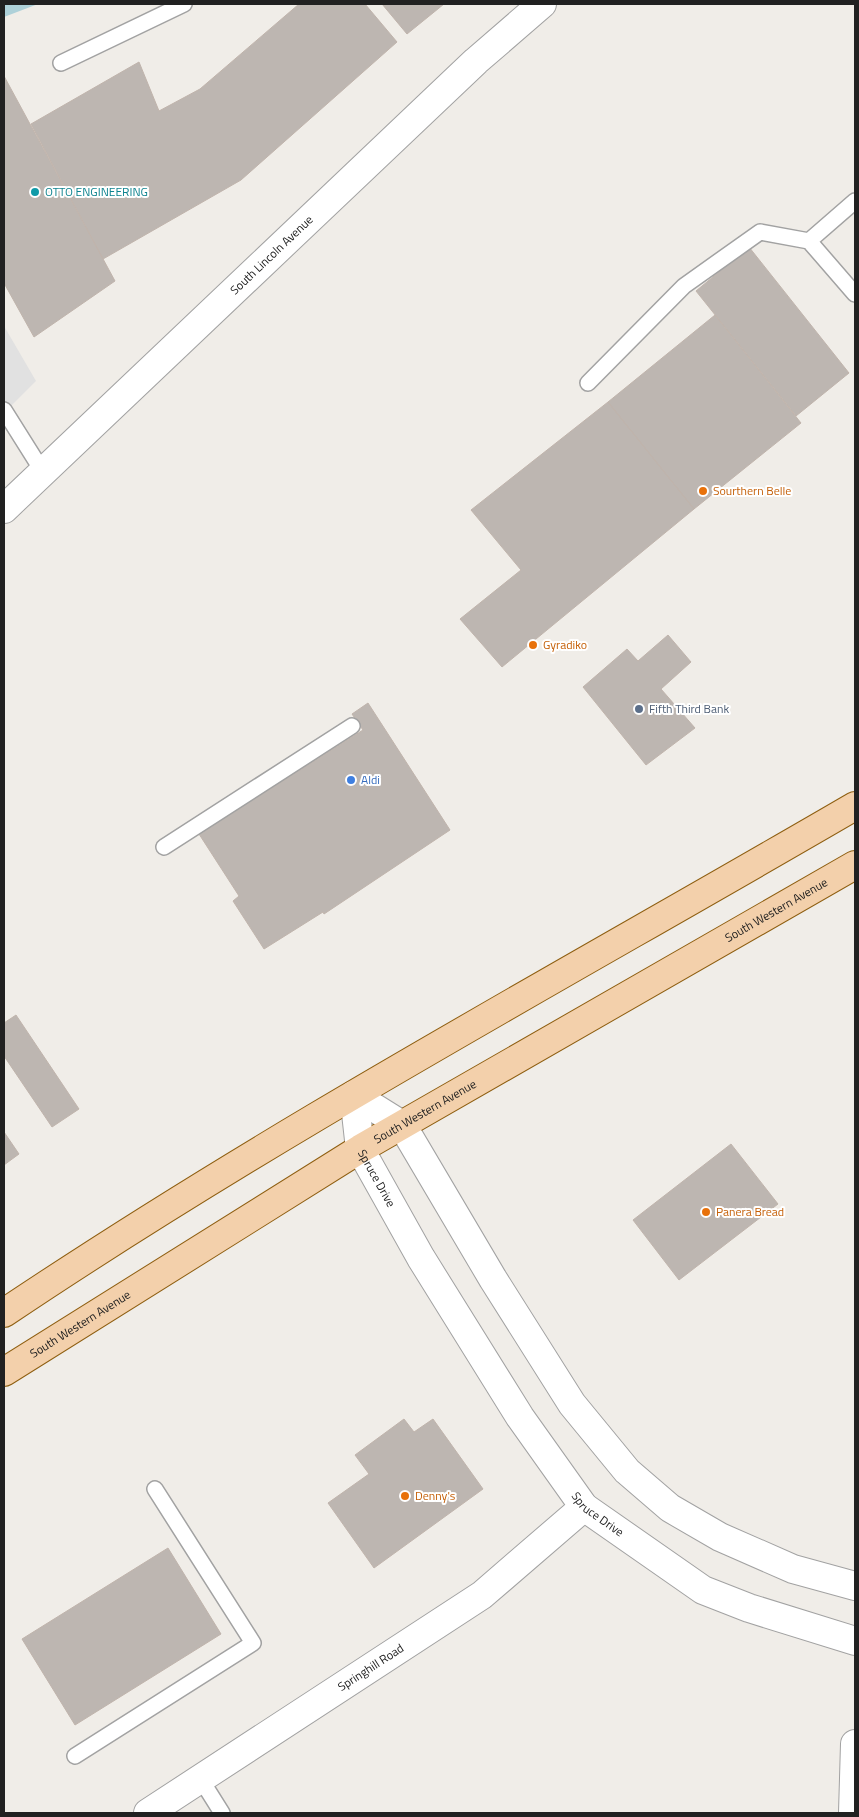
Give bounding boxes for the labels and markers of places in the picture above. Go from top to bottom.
place label: OTTO ENGINEERING [45,182,148,201]
marker: OTTO ENGINEERING [29,186,41,198]
place label: Sourthern Belle [713,481,791,500]
marker: Sourthern Belle [697,485,709,497]
place label: Gyradiko [543,635,587,654]
marker: Gyradiko [527,639,539,651]
place label: Fifth Third Bank [649,699,729,718]
marker: Fifth Third Bank [633,703,645,715]
place label: Aldi [361,770,380,789]
marker: Aldi [345,774,357,786]
place label: Panera Bread [716,1202,784,1221]
marker: Panera Bread [700,1206,712,1218]
place label: Denny's [415,1486,456,1505]
marker: Denny's [399,1490,411,1502]

